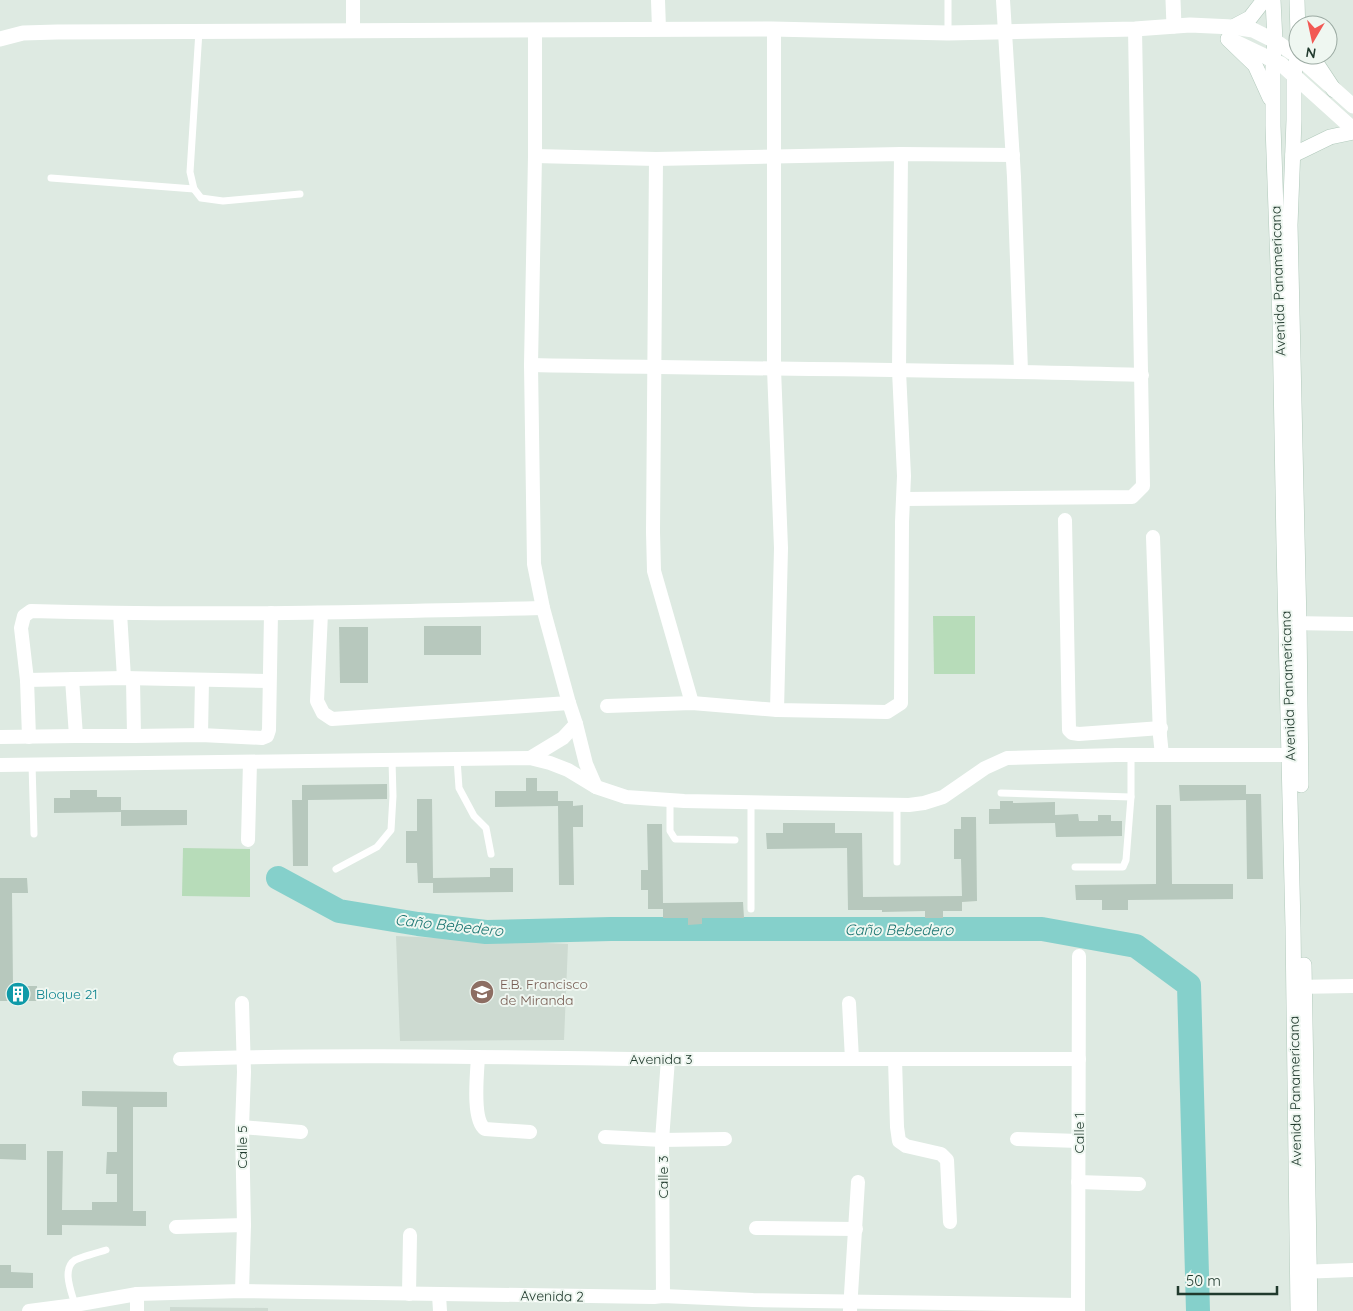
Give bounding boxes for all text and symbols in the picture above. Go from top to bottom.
north arrow [1288,15,1338,65]
text: N [1304,43,1317,63]
street label: Avenida Panamericana [1266,205,1290,357]
street label: Avenida Panamericana [1276,610,1300,762]
water label: Caño Bebedero [394,910,505,940]
water label: Caño Bebedero [845,920,954,939]
place label: E.B. Francisco de Miranda [500,975,588,1009]
school or university icon: E.B. Francisco de Miranda [469,979,495,1005]
building icon: Bloque 21 [5,981,31,1007]
place label: Bloque 21 [36,985,98,1003]
street label: Avenida Panamericana [1285,1016,1305,1166]
street label: Avenida 3 [629,1050,693,1068]
street label: Calle 1 [1070,1113,1088,1153]
street label: Calle 5 [233,1125,251,1169]
street label: Calle 3 [654,1156,672,1199]
scale bar [1178,1264,1277,1296]
text: 50 m [1186,1271,1221,1290]
street label: Avenida 2 [520,1286,584,1306]

